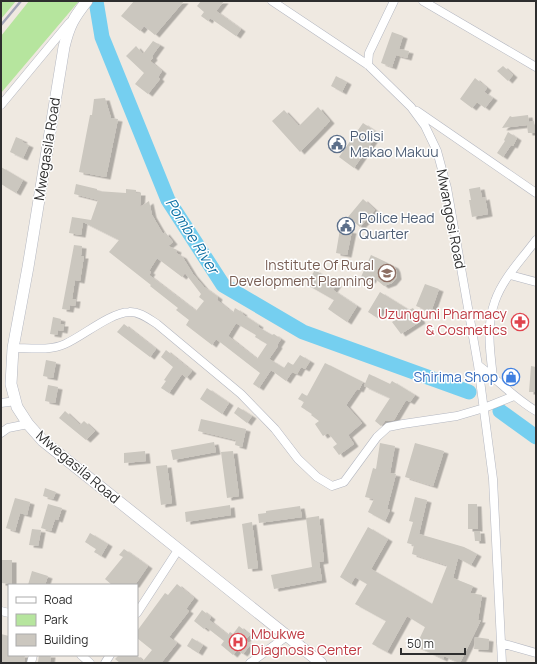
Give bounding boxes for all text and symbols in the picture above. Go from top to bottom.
street label: Mwegasila Road [29,96,64,202]
place label: Polisi Makao Makuu [350,126,438,161]
public building icon: Polisi Makao Makuu [327,134,347,154]
street label: Mwangosi Road [433,167,470,270]
water label: Pombe River [161,194,225,280]
place label: Police Head Quarter [359,208,434,243]
public building icon: Police Head Quarter [336,216,356,236]
place label: Institute Of Rural Development Planning [229,255,374,290]
school or university icon: Institute Of Rural Development Planning [377,263,397,283]
place label: Uzunguni Pharmacy & Cosmetics [378,304,508,339]
pharmacy icon: Uzunguni Pharmacy & Cosmetics [510,312,530,332]
place label: Shirima Shop [414,367,498,386]
shop icon: Shirima Shop [501,367,521,387]
street label: Mwegasila Road [32,426,124,507]
legend [8,584,138,656]
text: Road [44,591,72,608]
text: Park [44,611,69,628]
place label: Mbukwe Diagnosis Center [251,624,362,659]
scale bar [401,630,465,656]
text: Building [44,631,88,648]
hospital icon: Mbukwe Diagnosis Center [228,632,248,652]
text: 50 m [407,635,434,652]

